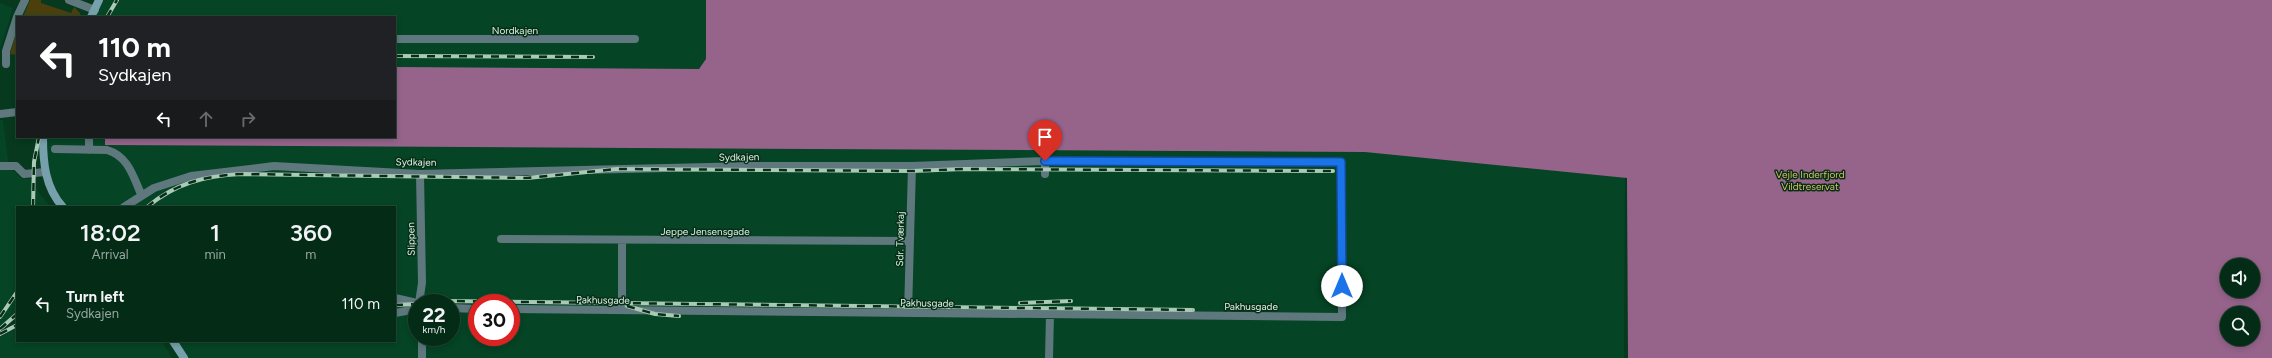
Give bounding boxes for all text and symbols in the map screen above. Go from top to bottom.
street label: Nordkajen [492,24,539,37]
text: 110 m [98,30,171,64]
icon: left [32,32,84,84]
text: Sydkajen [98,64,171,86]
icon: left [153,108,175,130]
icon: ahead [195,108,217,130]
icon: right [237,108,259,130]
pin [1028,120,1062,161]
icon: arrive [1034,126,1056,148]
street label: Sydkajen [719,150,760,164]
street label: Sydkajen [396,155,437,169]
park label: Vejle Inderfjord Vildtreservat [1775,168,1845,193]
street label: Sdr. Tværkaj [893,211,907,267]
text: 18:02 [80,218,141,247]
text: 1 [210,218,220,247]
text: 360 [290,218,332,247]
street label: Slippen [404,222,418,256]
street label: Jeppe Jensensgade [660,225,750,238]
text: Arrival [92,247,129,262]
text: min [204,247,226,262]
text: m [305,247,316,262]
map controls [2220,258,2260,346]
button: sound [2220,258,2260,298]
position arrow [1321,265,1363,307]
text: Turn left [66,288,124,306]
icon: left [32,293,54,315]
street label: Pakhusgade [576,293,631,307]
speed limit sign: 30 [468,294,520,346]
text: 110 m [342,295,380,313]
street label: Pakhusgade [900,296,955,310]
street label: Pakhusgade [1224,300,1278,313]
text: 22 [422,303,446,327]
text: Sydkajen [66,306,119,321]
button: search [2220,306,2260,346]
text: km/h [423,323,445,336]

